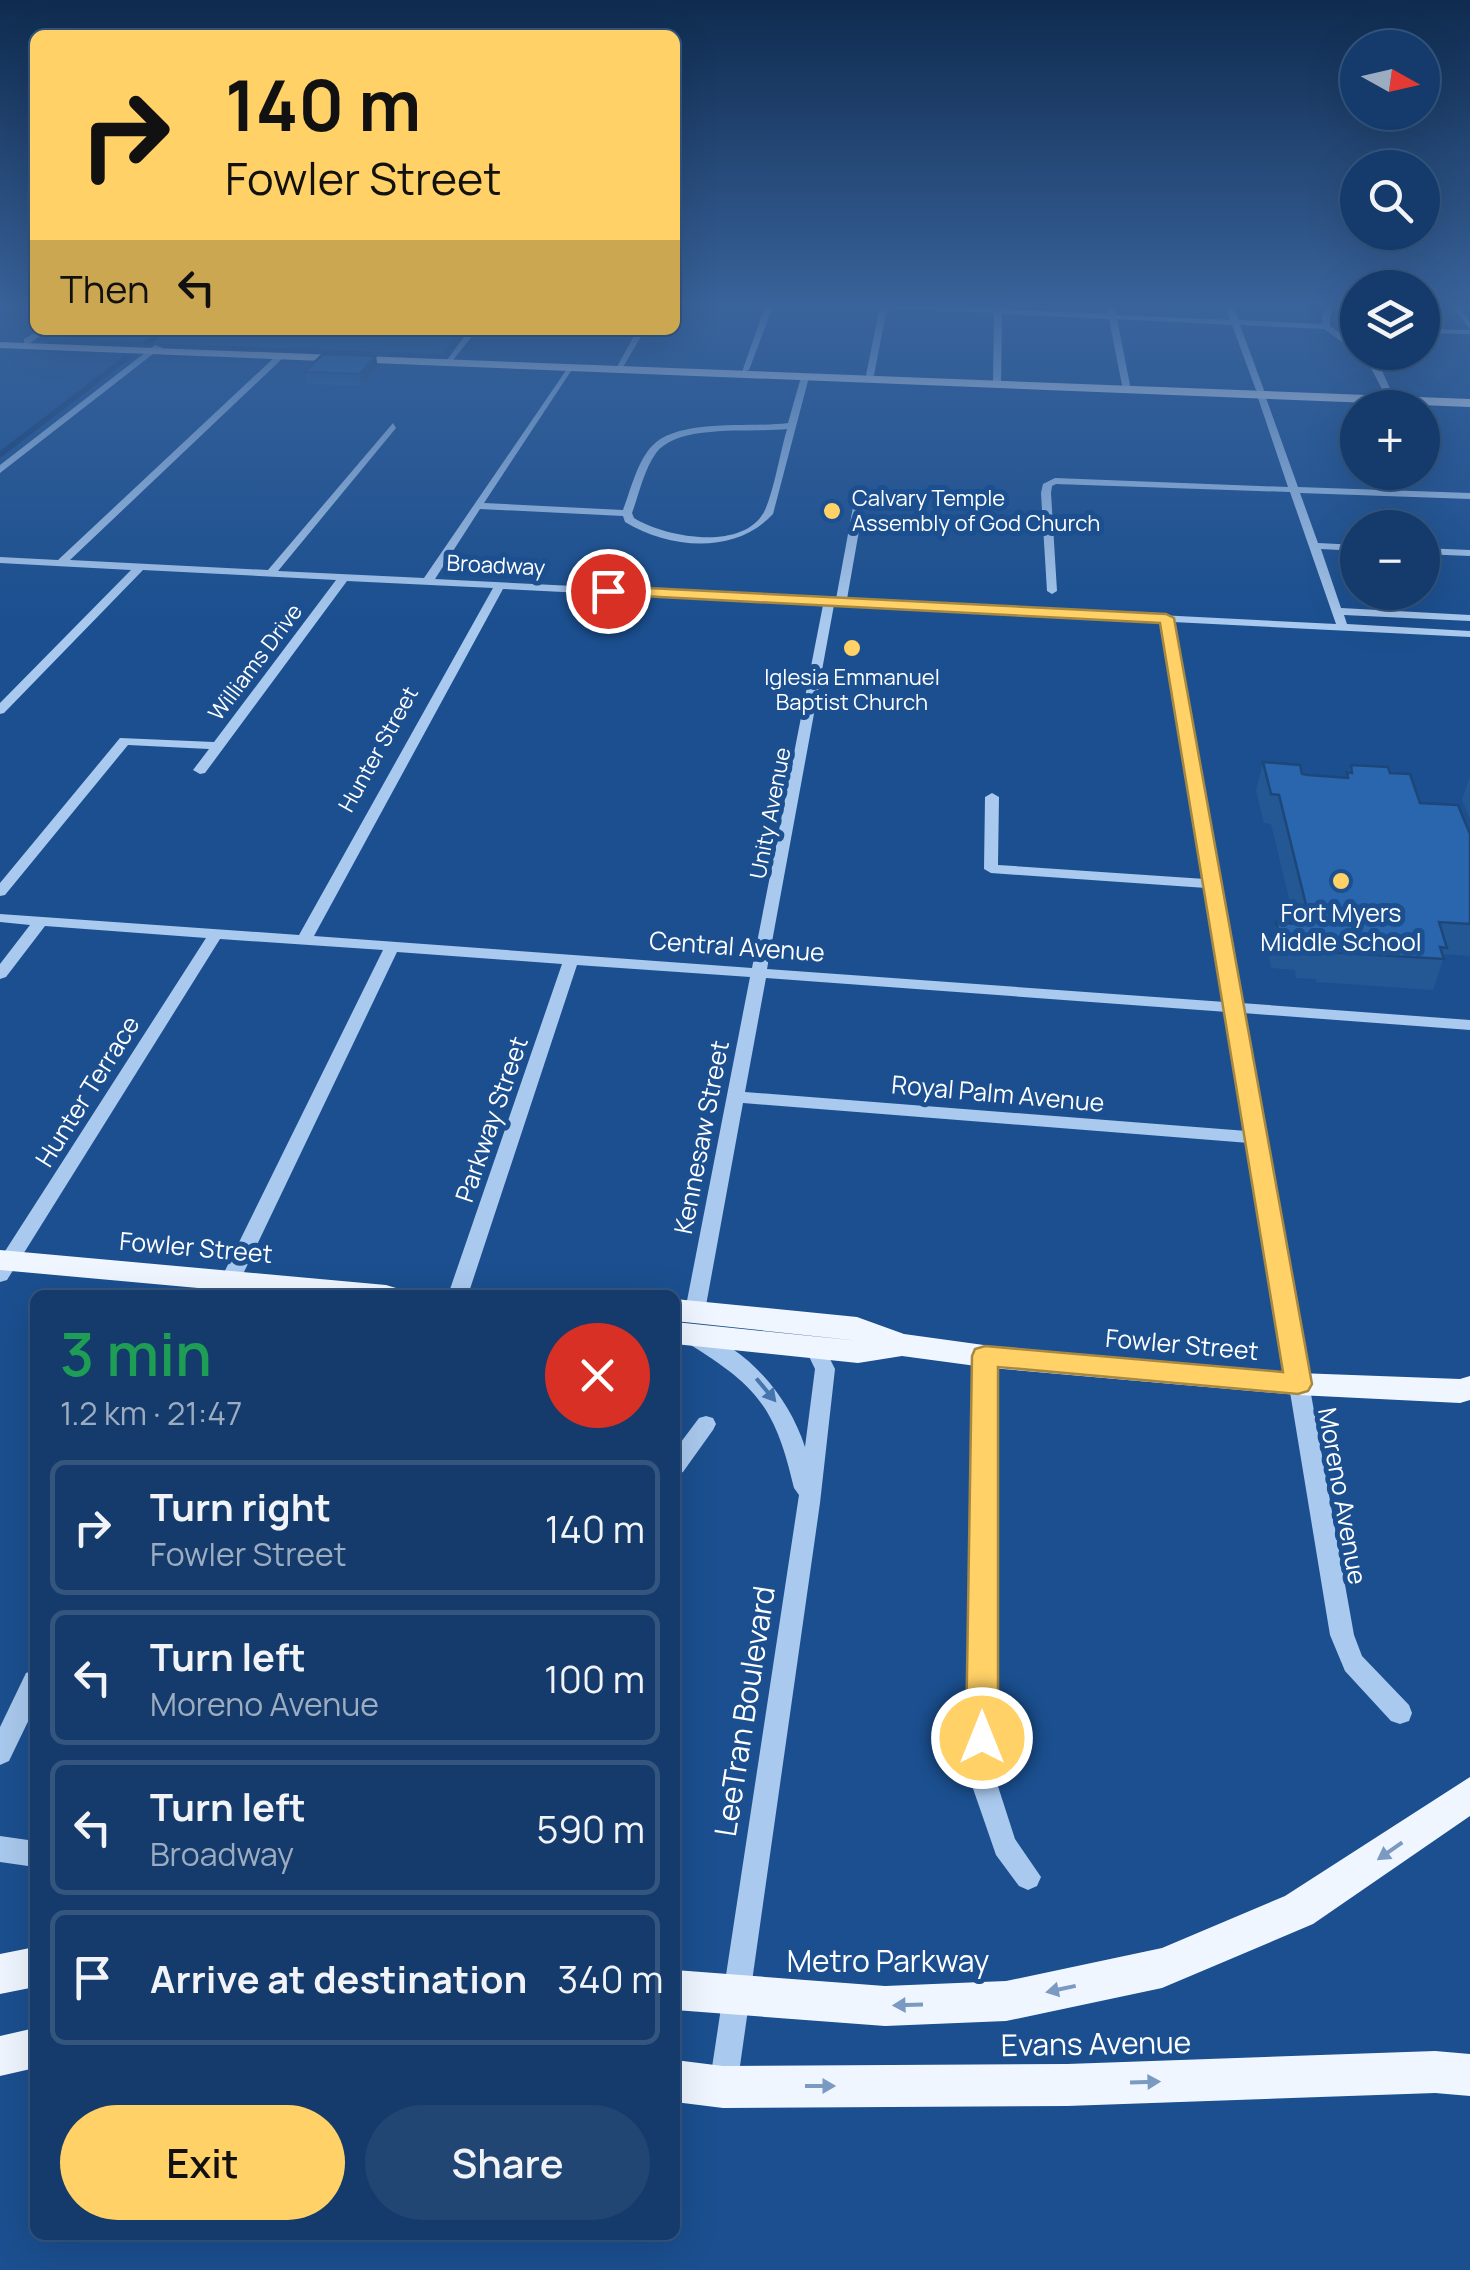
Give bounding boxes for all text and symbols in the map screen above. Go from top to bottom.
north arrow [1340,30,1440,130]
map controls [1340,30,1440,610]
text: 140 m [225,56,421,152]
icon: right [60,70,190,200]
text: Fowler Street [225,147,501,209]
button: search [1340,150,1440,250]
icon: left [169,260,224,315]
text: Then [60,262,149,314]
button: layers [1340,270,1440,370]
button: + [1340,390,1440,490]
place label: Calvary Temple Assembly of God Church [852,483,1100,538]
marker: Calvary Temple Assembly of God Church [821,500,843,522]
button: − [1340,510,1440,610]
street label: Broadway [446,547,547,583]
pin [566,549,651,634]
icon: arrive [581,564,636,619]
street label: Williams Drive [201,597,309,727]
marker: Iglesia Emmanuel Baptist Church [841,637,863,659]
place label: Iglesia Emmanuel Baptist Church [764,662,940,717]
street label: Hunter Street [331,681,425,817]
street label: Unity Avenue [743,745,797,881]
marker: Fort Myers Middle School [1330,870,1352,892]
place label: Fort Myers Middle School [1260,895,1422,959]
street label: Central Avenue [648,922,826,970]
street label: Hunter Terrace [27,1009,147,1173]
street label: Parkway Street [446,1032,536,1206]
street label: Kennesaw Street [665,1037,737,1237]
street label: Royal Palm Avenue [890,1066,1106,1120]
street label: Fowler Street [118,1223,274,1271]
text: 3 min [60,1312,212,1394]
street label: Fowler Street [1104,1320,1260,1368]
button: close [545,1323,650,1428]
one-way arrow [755,1378,776,1403]
text: 1.2 km · 21:47 [60,1391,242,1435]
street label: Moreno Avenue [1310,1405,1376,1587]
text: Turn right [150,1480,331,1532]
icon: right [65,1500,120,1555]
text: 140 m [545,1502,645,1554]
text: Fowler Street [150,1532,347,1576]
street label: LeeTran Boulevard [704,1583,784,1839]
text: Turn left [150,1630,306,1682]
icon: left [65,1650,120,1705]
text: 100 m [544,1652,645,1704]
text: Moreno Avenue [150,1682,379,1726]
position arrow [930,1686,1034,1790]
text: Turn left [150,1780,306,1832]
icon: left [65,1800,120,1855]
text: 590 m [536,1802,645,1854]
text: Broadway [150,1832,294,1876]
one-way arrow [1377,1842,1404,1860]
street label: Metro Parkway [787,1940,989,1981]
icon: arrive [65,1950,120,2005]
text: Arrive at destination [150,1952,527,2004]
text: 340 m [557,1952,664,2004]
one-way arrow [1046,1982,1077,1998]
one-way arrow [892,1998,924,2014]
street label: Evans Avenue [1000,2021,1192,2065]
one-way arrow [1130,2074,1162,2090]
one-way arrow [805,2078,837,2094]
button: Exit [60,2105,345,2220]
button: Share [365,2105,650,2220]

